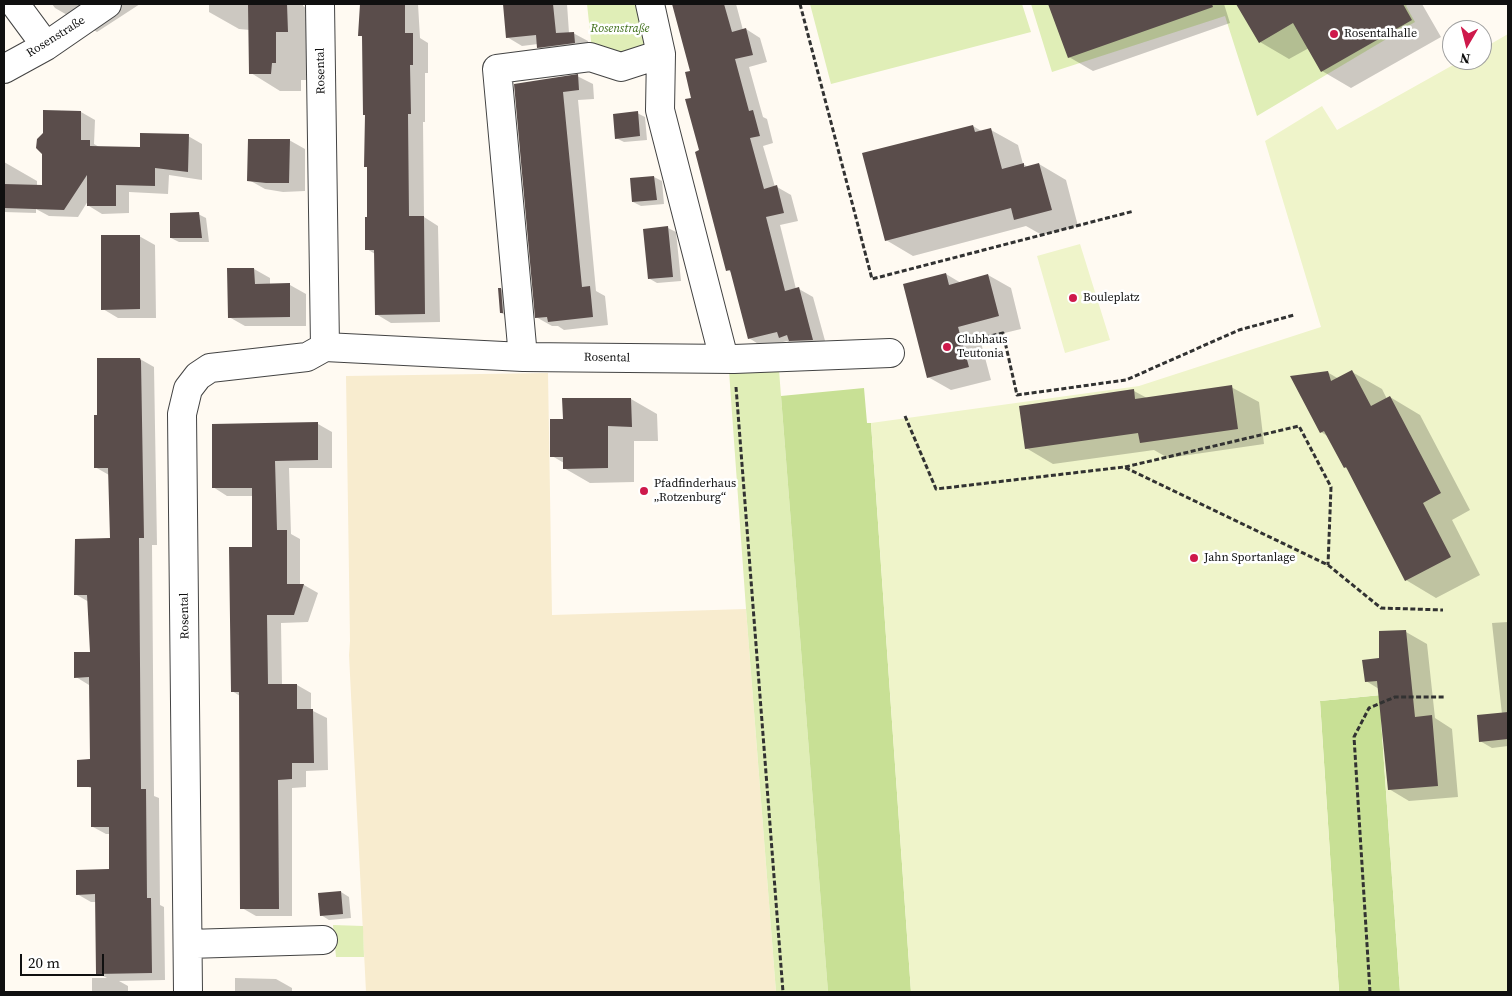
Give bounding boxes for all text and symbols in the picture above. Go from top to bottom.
street label: Rosenstraße [24,13,88,61]
north arrow [1442,20,1492,70]
park label: Rosenstraße [591,22,649,36]
place label: Rosentalhalle [1344,27,1417,41]
marker: Rosentalhalle [1328,28,1340,40]
street label: Rosental [313,48,329,94]
text: N [1459,48,1472,69]
place label: Bouleplatz [1083,291,1139,305]
marker: Bouleplatz [1067,292,1079,304]
place label: Clubhaus Teutonia [957,333,1007,361]
marker: Clubhaus Teutonia [941,341,953,353]
street label: Rosental [584,350,630,366]
place label: Pfadfinderhaus „Rotzenburg“ [654,477,736,505]
marker: Pfadfinderhaus „Rotzenburg“ [638,485,650,497]
place label: Jahn Sportanlage [1204,551,1295,565]
marker: Jahn Sportanlage [1188,552,1200,564]
street label: Rosental [177,593,193,639]
scale bar [22,944,106,976]
text: 20 m [28,952,60,973]

